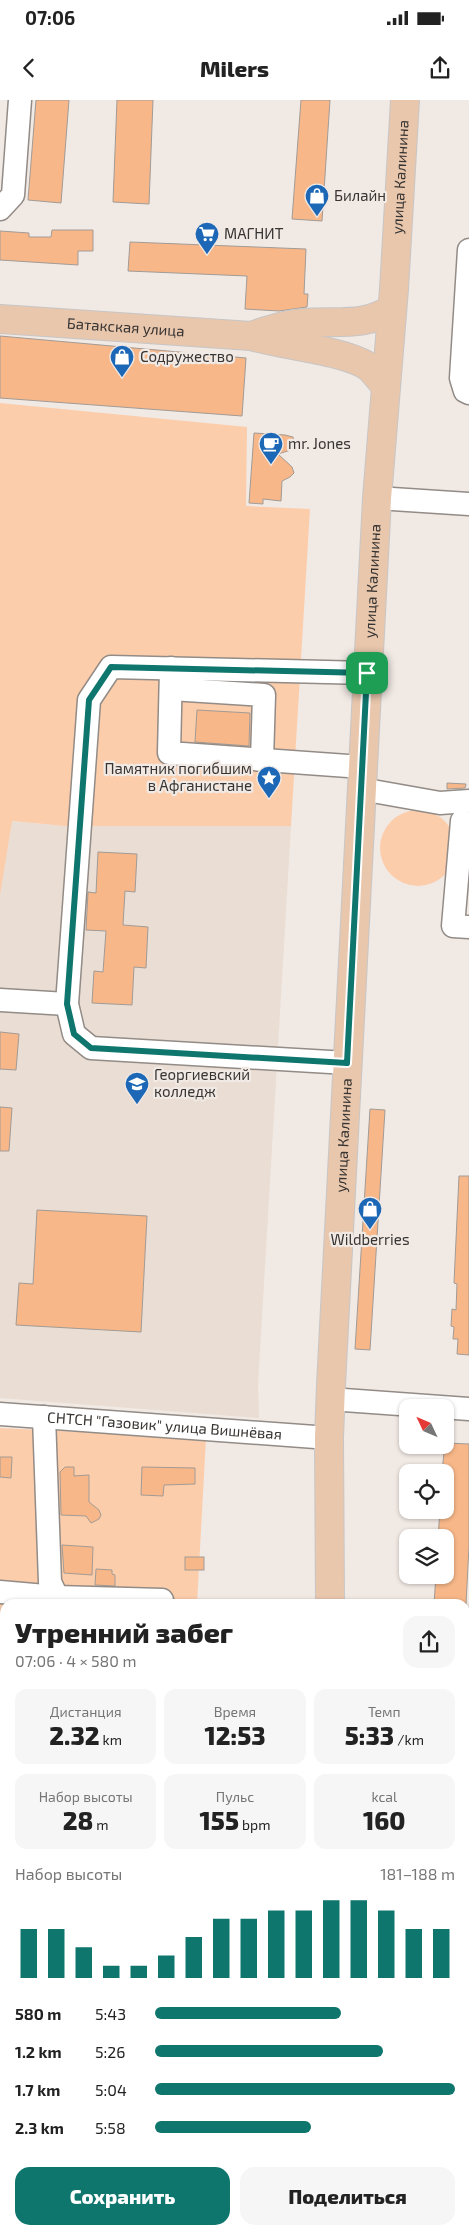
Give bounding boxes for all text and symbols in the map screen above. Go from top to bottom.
text: 07:06 [25,6,75,29]
icon: back [15,54,43,82]
icon: share [426,54,454,82]
text: Milers [200,55,269,81]
street label: улица Калинина [387,119,412,235]
shop icon: Билайн [304,183,330,217]
place label: Билайн [334,186,386,204]
supermarket icon: МАГНИТ [194,221,220,255]
place label: МАГНИТ [224,224,284,242]
street label: Батакская улица [66,314,185,339]
shop icon: Содружество [109,344,135,378]
place label: Содружество [140,347,234,366]
cafe icon: mr. Jones [258,431,284,465]
place label: mr. Jones [288,434,351,452]
street label: улица Калинина [360,523,384,639]
pin [346,652,388,694]
icon: arrive [353,659,381,687]
place label: Памятник погибшим в Афганистане [104,759,252,794]
place icon: Памятник погибшим в Афганистане [256,765,282,799]
place label: Георгиевский колледж [154,1065,250,1100]
school or university icon: Георгиевский колледж [124,1071,150,1105]
street label: улица Калинина [331,1078,355,1193]
shop icon: Wildberries [357,1196,383,1230]
place label: Wildberries [330,1230,410,1248]
north arrow [399,1399,454,1454]
map controls [399,1399,454,1584]
street label: СНТСН "Газовик" улица Вишнёвая [47,1407,283,1443]
button: locate [399,1464,454,1519]
button: layers [399,1529,454,1584]
text: Утренний забег [15,1615,233,1649]
button: share [403,1616,455,1668]
text: 07:06 · 4 × 580 m [15,1651,137,1670]
text: Дистанция [50,1703,122,1720]
text: Время [214,1703,256,1720]
text: Темп [368,1703,401,1720]
text: 2.32 [49,1720,100,1750]
text: 12:53 [204,1720,266,1750]
text: 5:33 [345,1720,394,1750]
text: km [100,1731,122,1748]
text: /km [394,1731,424,1748]
text: Набор высоты [39,1788,133,1805]
text: Пульс [216,1788,254,1805]
text: kcal [372,1788,397,1805]
text: 28 [63,1805,93,1835]
text: 155 [200,1805,239,1835]
text: 160 [363,1805,406,1835]
text: m [93,1816,109,1833]
text: bpm [239,1816,270,1833]
text: Набор высоты [15,1864,122,1883]
text: 181–188 m [380,1864,455,1883]
text: 580 m [15,2004,61,2023]
text: 5:43 [95,2004,126,2023]
text: 1.2 km [15,2042,62,2061]
text: 5:26 [95,2042,126,2061]
text: 1.7 km [15,2080,60,2099]
text: 5:04 [95,2080,127,2099]
text: 2.3 km [15,2118,64,2137]
text: 5:58 [95,2118,126,2137]
button: Сохранить [15,2167,230,2225]
button: Поделиться [240,2167,455,2225]

